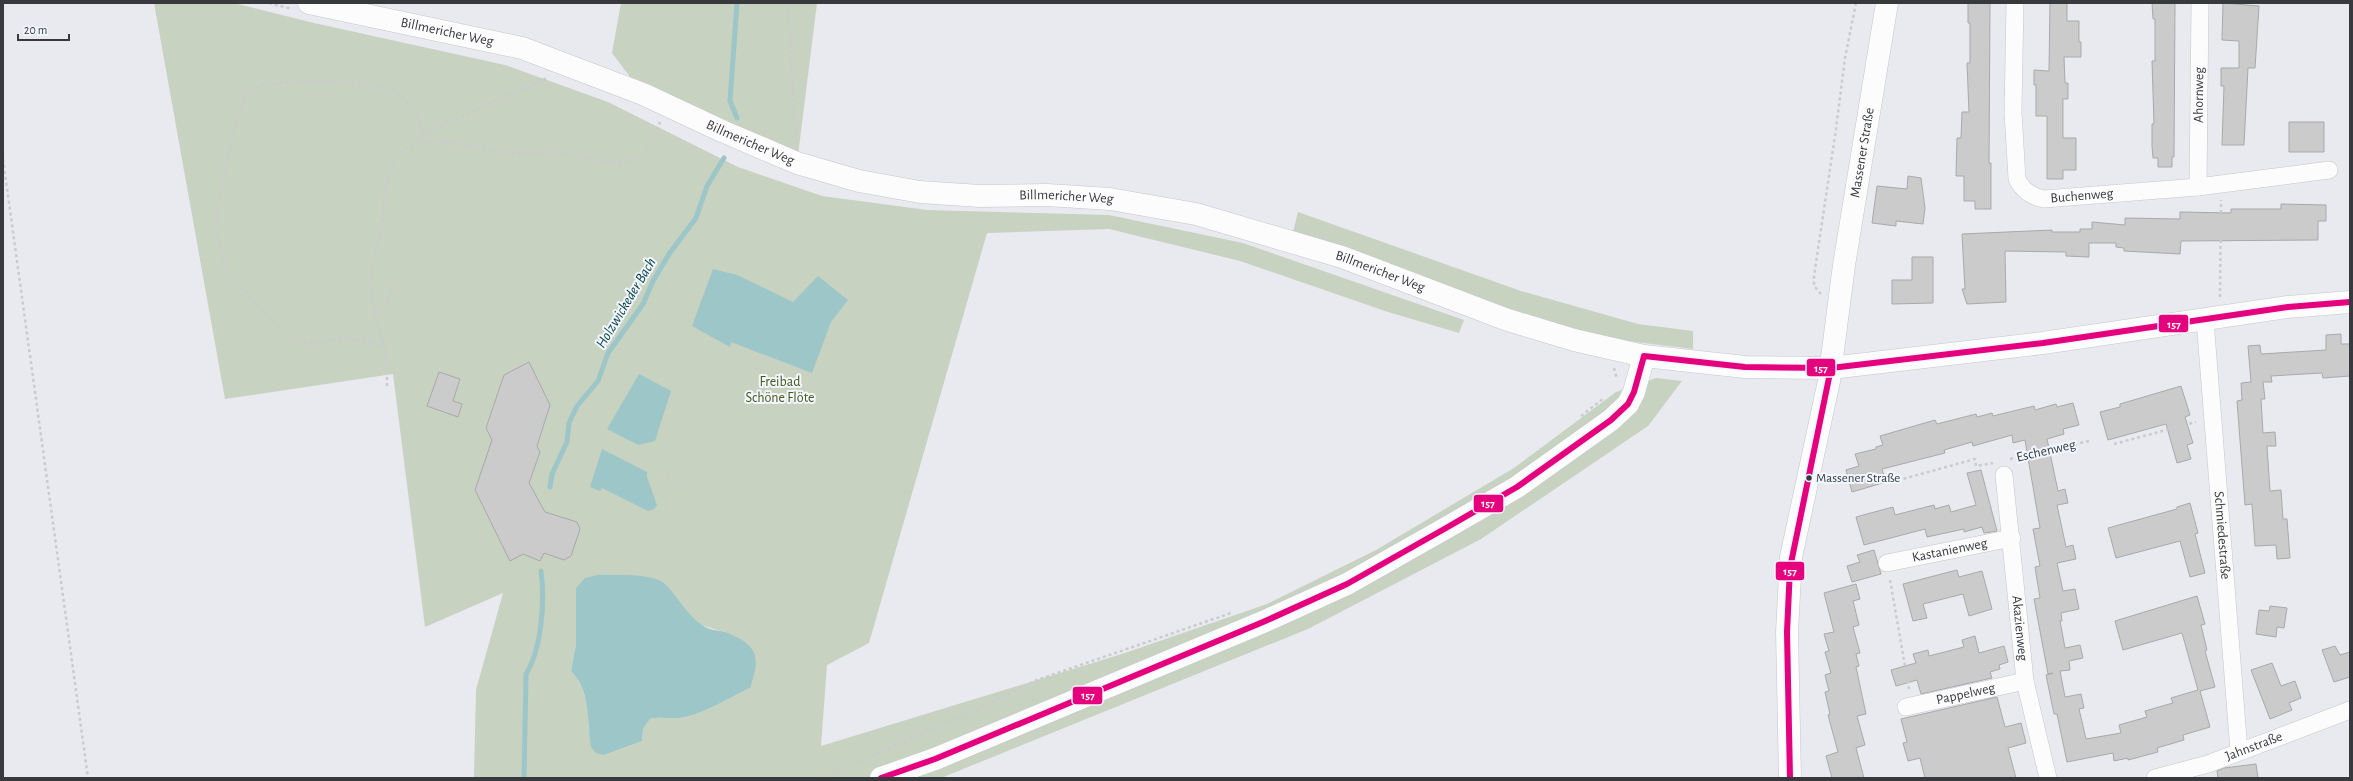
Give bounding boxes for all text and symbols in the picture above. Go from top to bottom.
scale bar [18,16,69,42]
street label: Billmericher Weg [399,16,495,49]
text: 20 m [24,24,47,36]
street label: Ahornweg [2192,67,2206,123]
street label: Massener Straße [1848,107,1877,199]
street label: Billmericher Weg [704,118,797,168]
street label: Buchenweg [2050,187,2114,205]
street label: Billmericher Weg [1019,188,1115,207]
street label: Billmericher Weg [1334,248,1427,295]
water label: Holzwickeder Bach [593,255,659,351]
line badge: 157 [2158,314,2189,333]
text: 157 [2167,319,2181,330]
line badge: 157 [1806,358,1836,377]
text: 157 [1814,363,1828,374]
park label: Freibad Schöne Flöte [746,375,814,405]
street label: Eschenweg [2015,437,2077,465]
place label: Massener Straße [1816,472,1900,485]
marker: Massener Straße [1804,473,1814,483]
street label: Schmiedestraße [2212,491,2232,580]
line badge: 157 [1473,494,1504,513]
text: 157 [1481,498,1495,509]
street label: Kastanienweg [1911,536,1989,565]
line badge: 157 [1775,561,1805,581]
text: 157 [1783,566,1797,577]
street label: Akazienweg [2009,595,2030,662]
street label: Pappelweg [1935,681,1997,707]
line badge: 157 [1072,686,1103,705]
text: 157 [1081,690,1095,701]
street label: Jahnstraße [2224,729,2284,764]

